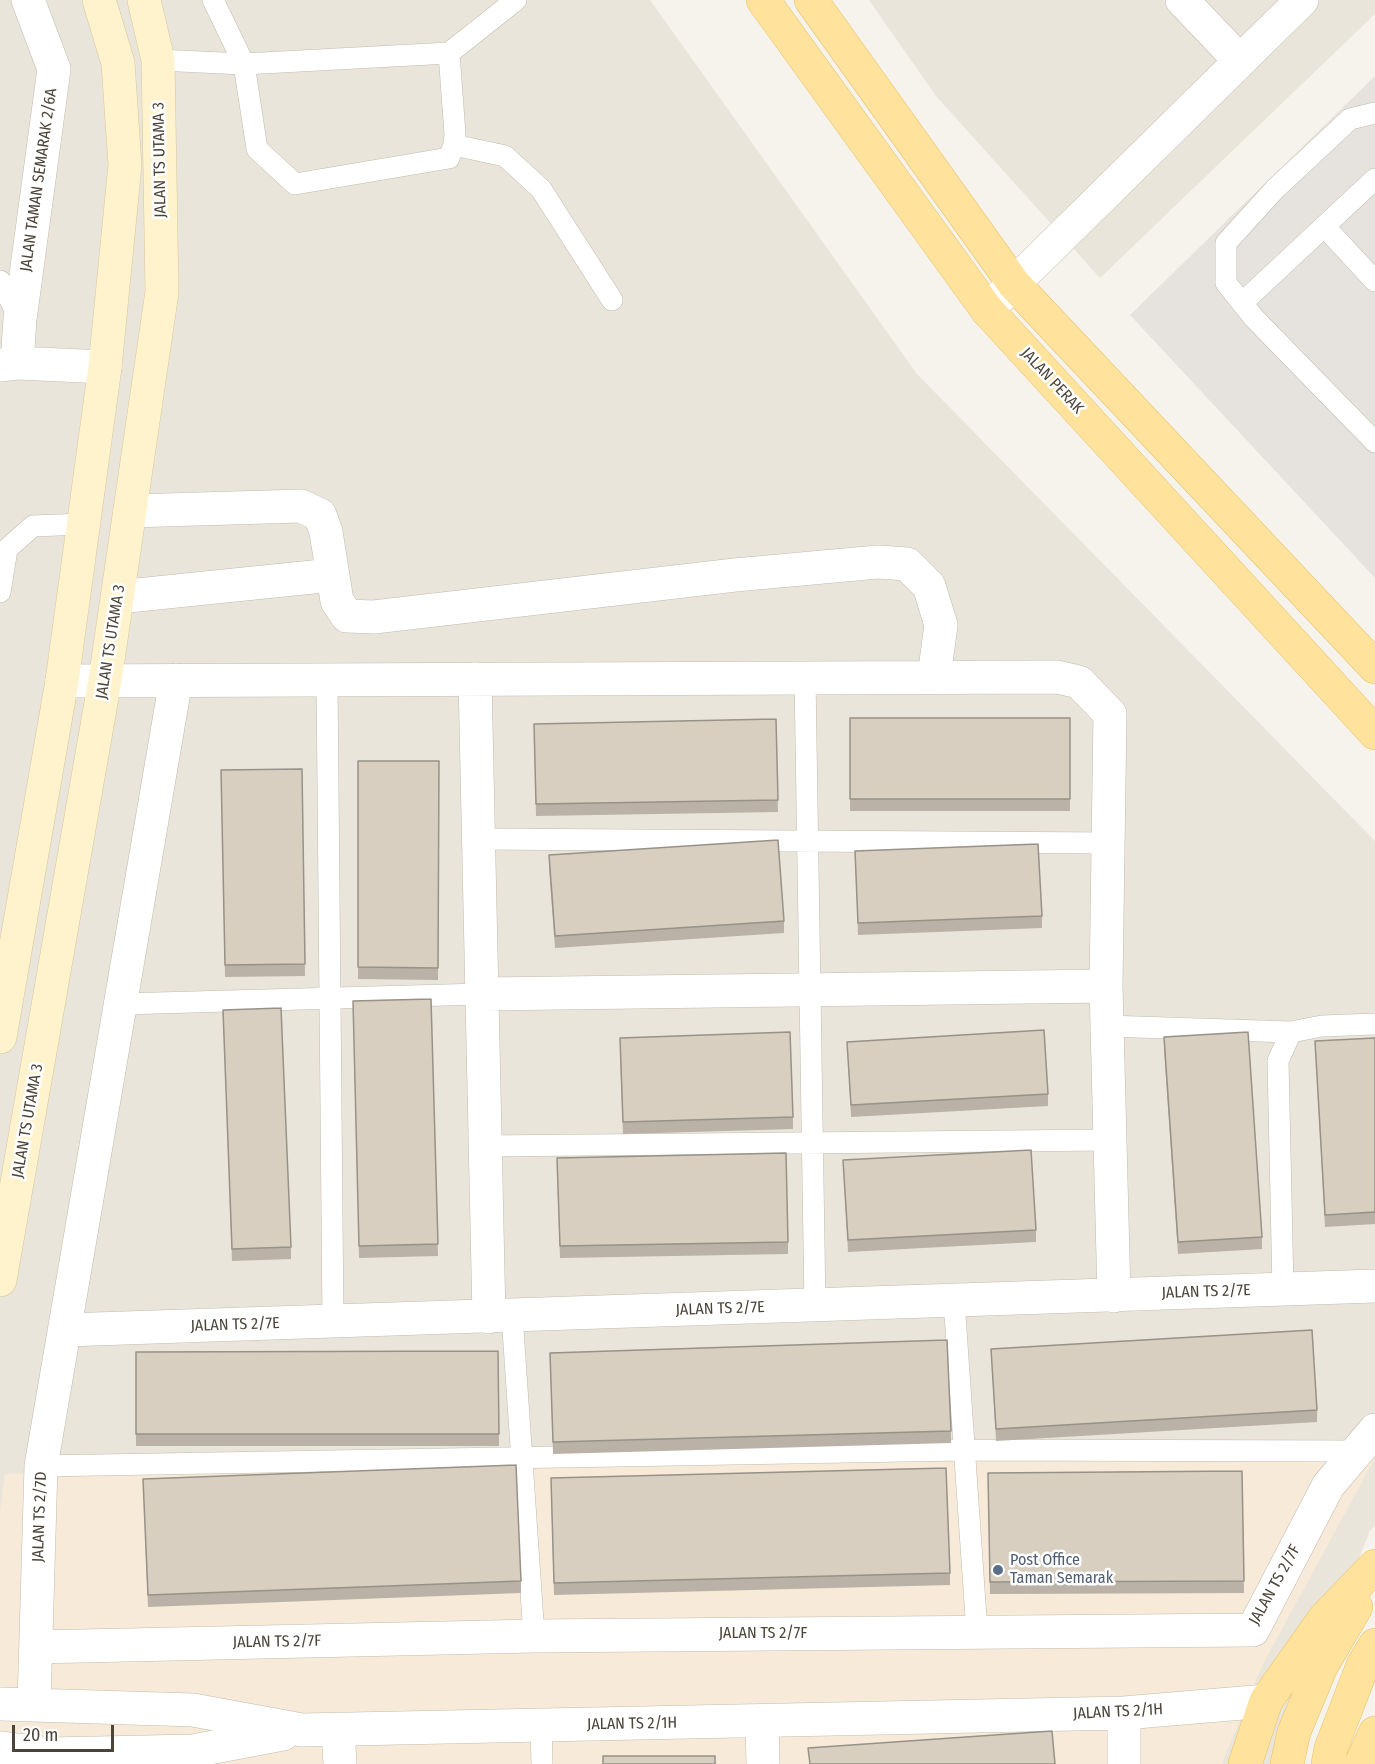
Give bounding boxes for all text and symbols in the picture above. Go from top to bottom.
street label: JALAN TAMAN SEMARAK 2/6A [17,87,61,273]
street label: JALAN TS UTAMA 3 [149,102,171,218]
street label: JALAN PERAK [1017,344,1087,418]
street label: JALAN TS UTAMA 3 [92,583,130,701]
street label: JALAN TS UTAMA 3 [8,1062,48,1180]
street label: JALAN TS 2/7E [1161,1281,1251,1303]
street label: JALAN TS 2/7E [675,1298,765,1320]
street label: JALAN TS 2/7E [190,1314,280,1336]
street label: JALAN TS 2/7D [29,1471,51,1563]
street label: JALAN TS 2/7F [1245,1542,1305,1628]
place label: Post Office Taman Semarak [1010,1551,1113,1589]
marker: Post Office Taman Semarak [991,1563,1005,1577]
street label: JALAN TS 2/7F [719,1624,807,1644]
street label: JALAN TS 2/7F [233,1632,321,1652]
street label: JALAN TS 2/1H [1073,1700,1163,1724]
scale bar [15,1713,117,1751]
street label: JALAN TS 2/1H [587,1714,677,1734]
text: 20 m [23,1724,58,1746]

